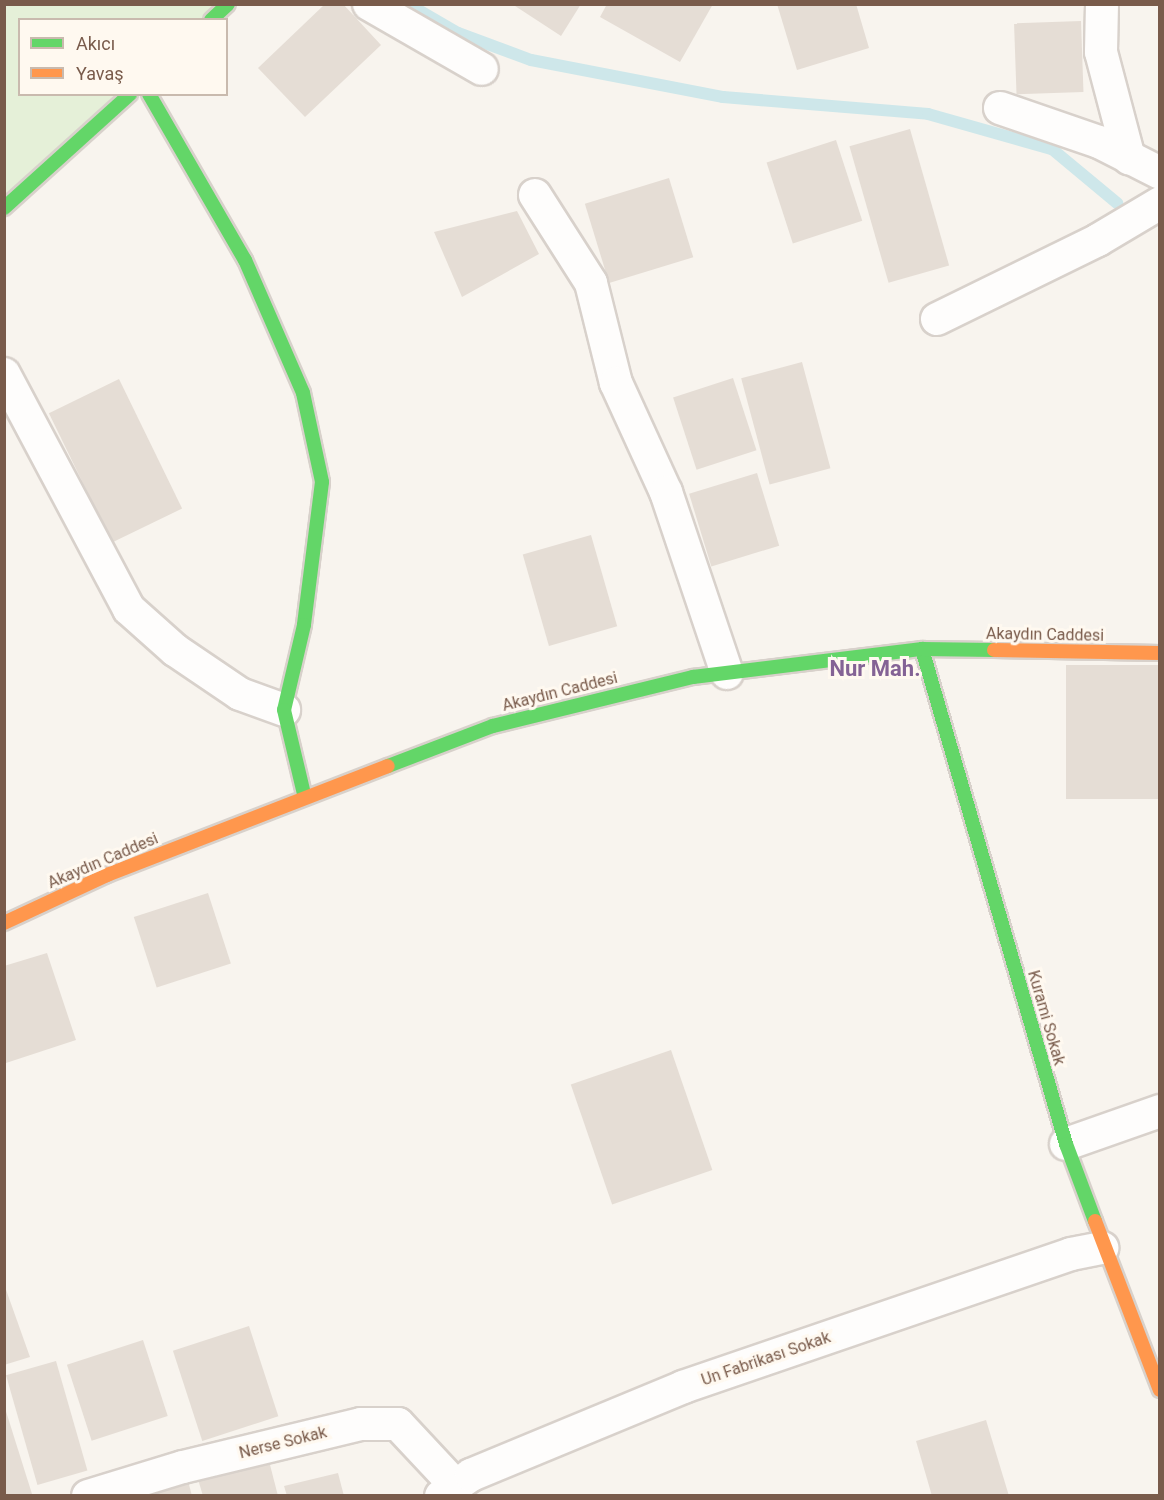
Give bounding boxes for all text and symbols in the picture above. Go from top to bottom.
legend [18,18,228,96]
text: Akıcı [76,33,115,54]
text: Yavaş [76,63,124,84]
street label: Akaydın Caddesi [986,624,1104,646]
district label: Nur Mah. [829,656,921,682]
street label: Akaydın Caddesi [500,668,620,716]
street label: Akaydın Caddesi [45,829,161,893]
street label: Kurami Sokak [1023,968,1069,1068]
street label: Un Fabrikası Sokak [699,1328,833,1390]
street label: Nerse Sokak [237,1423,329,1463]

